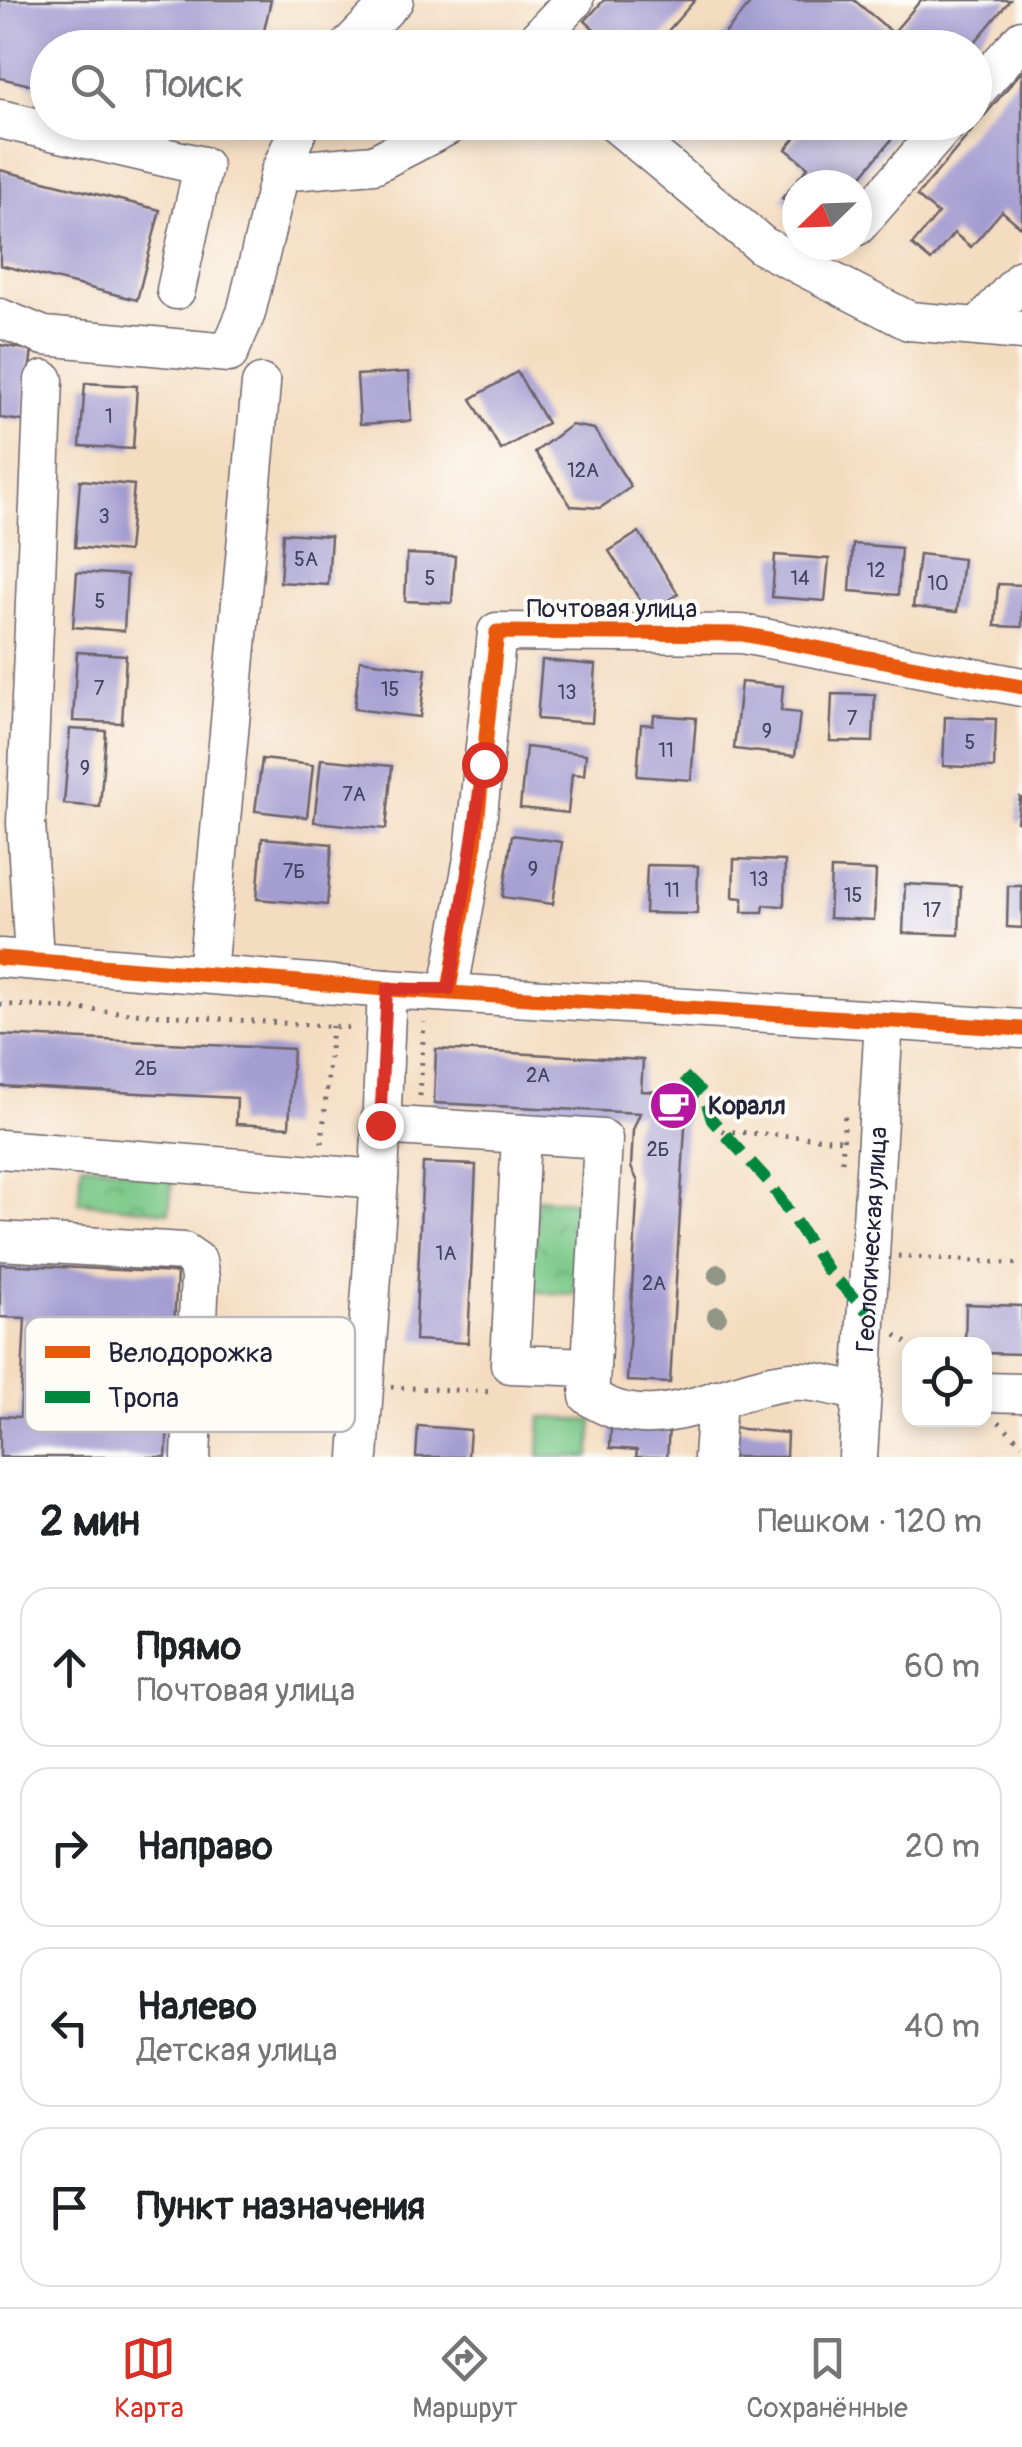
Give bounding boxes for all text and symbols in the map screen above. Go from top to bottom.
search box [30,30,992,140]
icon: search [65,58,120,113]
text: Поиск [145,61,244,109]
north arrow [782,170,872,260]
house number: 1 [105,404,113,429]
house number: 12А [567,458,599,483]
house number: 3 [98,504,110,529]
house number: 5А [294,547,318,572]
house number: 12 [867,558,886,583]
house number: 5 [425,566,435,591]
house number: 14 [790,566,810,591]
house number: 10 [927,571,949,596]
house number: 5 [95,589,105,614]
street label: Почтовая улица [527,594,697,625]
house number: 7 [94,676,105,701]
house number: 15 [381,677,399,702]
house number: 13 [558,680,576,705]
house number: 7 [847,706,858,731]
house number: 9 [762,719,772,744]
house number: 5 [965,730,975,755]
house number: 11 [658,738,674,763]
route start [462,742,508,788]
house number: 9 [80,756,90,781]
house number: 7А [342,782,366,807]
house number: 9 [528,857,538,882]
house number: 7Б [283,859,305,884]
house number: 13 [750,867,768,892]
house number: 11 [664,878,680,903]
house number: 15 [844,883,862,908]
house number: 17 [923,898,942,923]
house number: 2Б [134,1056,158,1081]
house number: 2А [526,1063,550,1088]
cafe icon: Коралл [647,1079,699,1131]
place label: Коралл [708,1091,786,1122]
route end [358,1103,404,1149]
street label: Геологическая улица [850,1126,895,1353]
house number: 2Б [646,1137,670,1162]
house number: 1А [436,1241,456,1266]
house number: 2А [642,1271,666,1296]
legend [25,1317,355,1432]
text: Велодорожка [108,1336,273,1371]
map controls [902,1337,992,1427]
button: locate [902,1337,992,1427]
text: Тропа [108,1381,179,1416]
text: 2 мин [40,1496,140,1548]
text: Пешком · 120 m [758,1502,982,1542]
text: Прямо [137,1623,241,1671]
icon: ahead [42,1640,97,1695]
text: 60 m [904,1647,980,1687]
text: Почтовая улица [137,1671,355,1711]
icon: right [42,1820,97,1875]
text: Направо [137,1823,273,1871]
text: 20 m [905,1827,980,1867]
text: Налево [137,1983,257,2031]
icon: left [42,2000,97,2055]
text: 40 m [904,2007,980,2047]
text: Детская улица [137,2031,337,2071]
icon: arrive [42,2180,97,2235]
text: Пункт назначения [137,2183,425,2231]
tab: Карта [114,2331,184,2426]
tab: Маршрут [412,2331,518,2426]
tab: Сохранённые [746,2331,908,2426]

